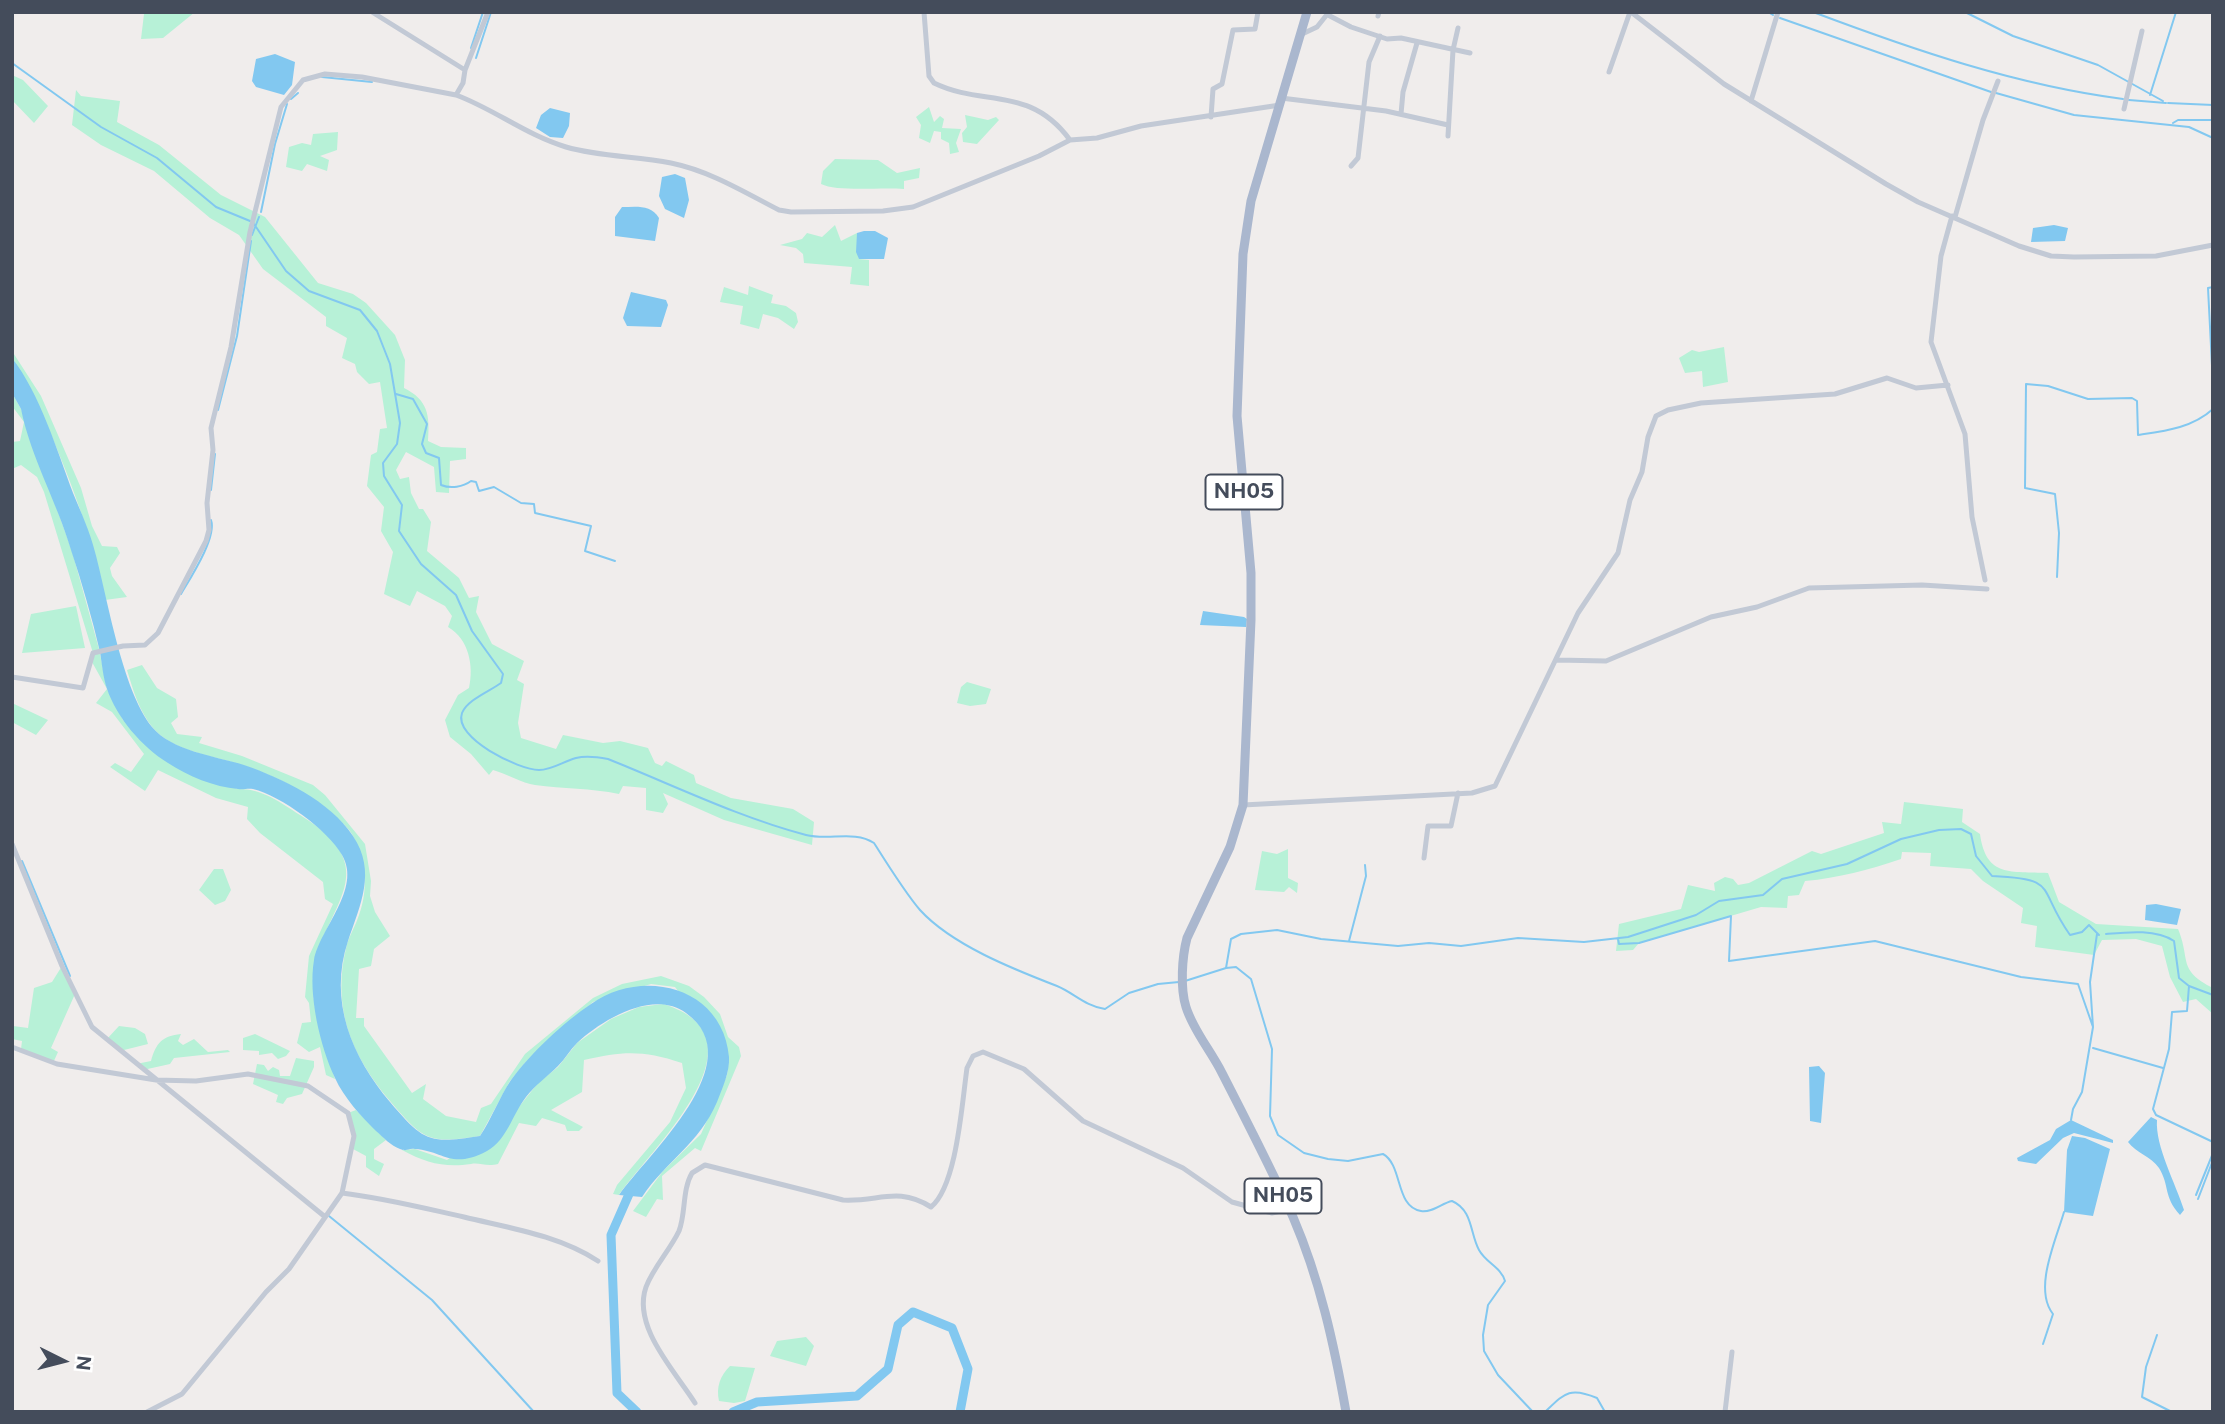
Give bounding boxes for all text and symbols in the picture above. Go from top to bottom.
road number: NH05 [1206,475,1282,510]
road number: NH05 [1244,1178,1322,1214]
north arrow [28,1326,98,1396]
text: N [72,1355,96,1372]

